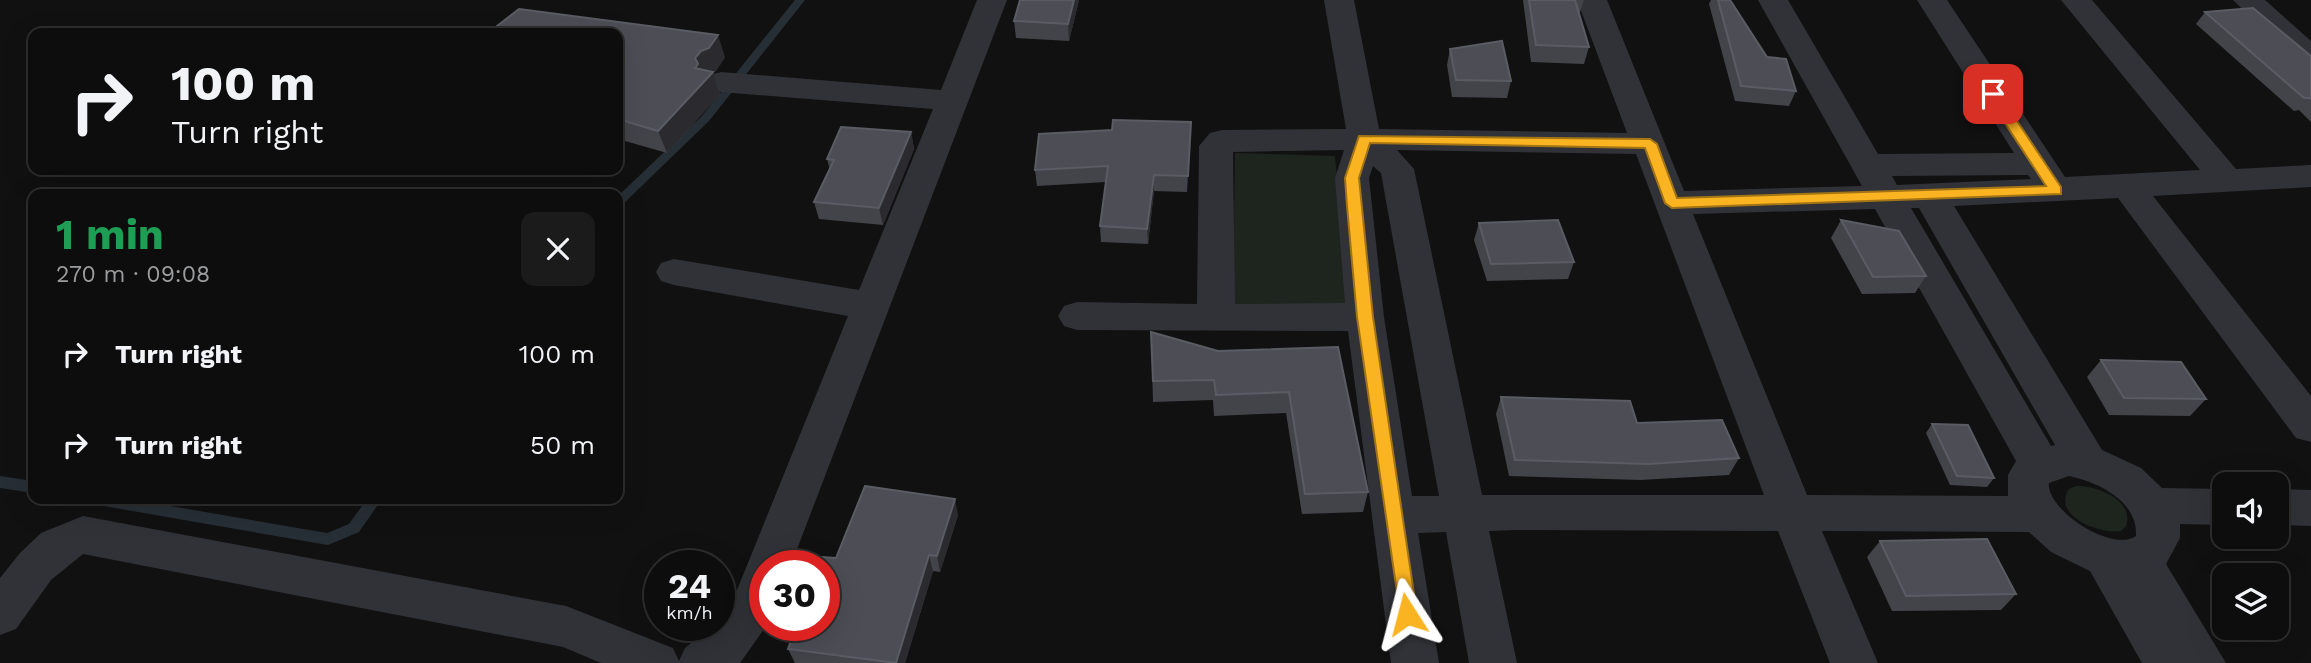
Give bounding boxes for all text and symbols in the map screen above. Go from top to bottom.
text: 100 m [171,54,315,112]
icon: right [56,56,147,147]
pin [1963,64,2023,124]
icon: arrive [1974,75,2012,113]
text: Turn right [171,113,323,151]
text: 1 min [56,210,164,259]
button: close [521,212,595,286]
text: 270 m · 09:08 [56,261,210,288]
icon: right [56,335,94,373]
text: Turn right [115,339,242,369]
text: 100 m [519,339,595,369]
icon: right [56,426,94,464]
text: Turn right [115,430,242,460]
text: 50 m [530,430,595,460]
map controls [2212,472,2289,640]
button: sound [2212,472,2289,549]
speed limit sign: 30 [749,550,840,641]
button: layers [2212,563,2289,640]
text: 24 [668,565,711,607]
position arrow [1370,577,1444,651]
text: km/h [666,602,713,623]

